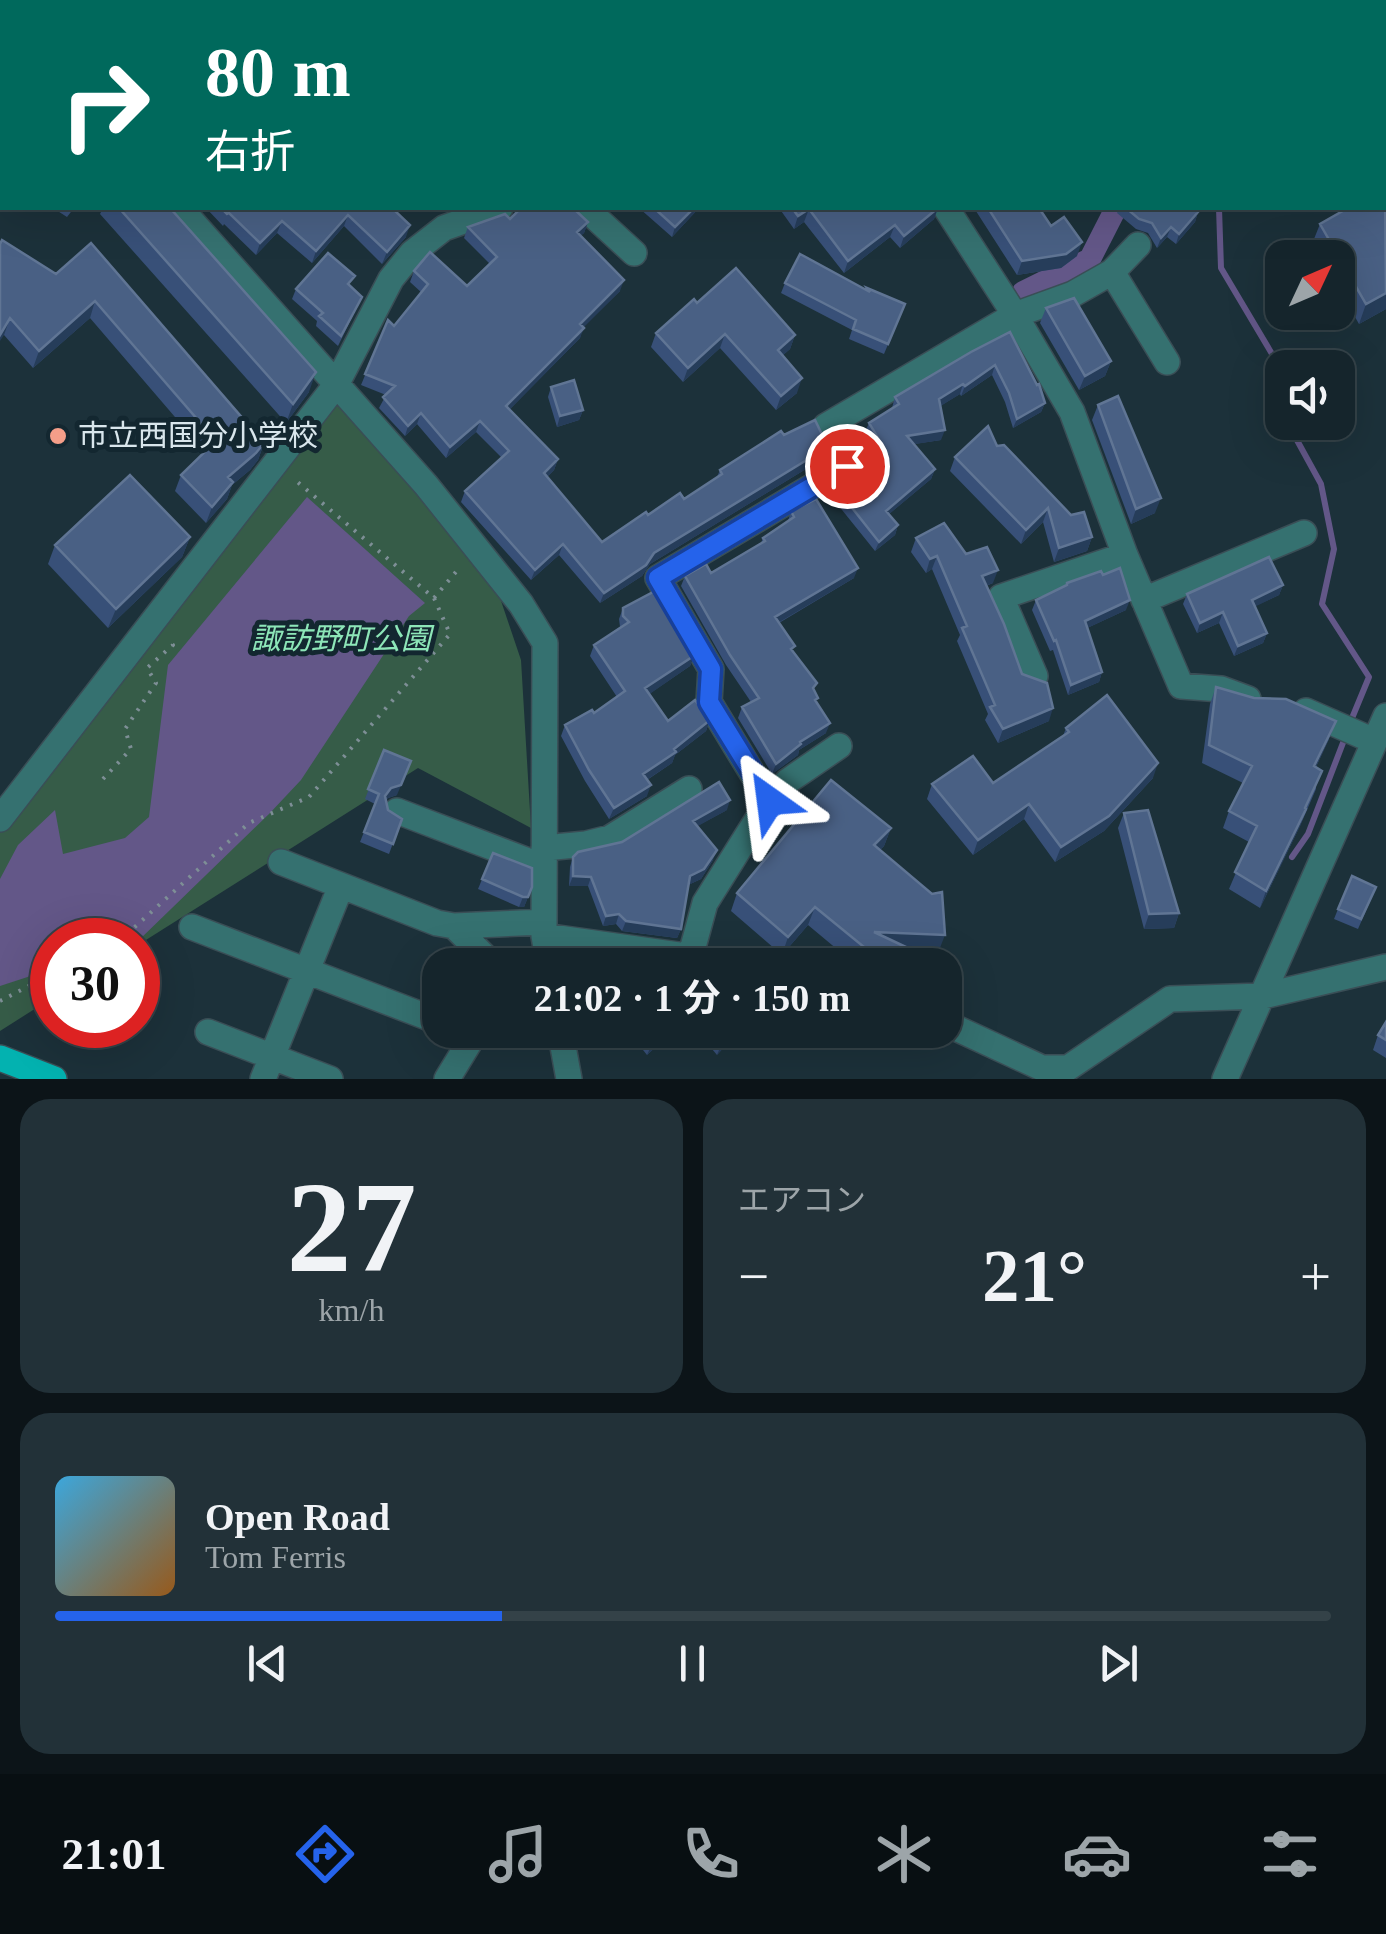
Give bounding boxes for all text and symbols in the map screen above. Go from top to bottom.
text: 80 m [205,34,351,111]
icon: right [40,40,170,170]
text: 右折 [205,127,295,177]
north arrow [1265,240,1355,330]
map controls [1265,240,1355,440]
button: sound [1265,350,1355,440]
place label: 市立西国分小学校 [78,419,318,452]
pin [805,424,890,509]
marker: 市立西国分小学校 [47,425,69,447]
icon: arrive [820,439,875,494]
park label: 諏訪野町公園 [251,622,435,655]
position arrow [718,749,822,853]
speed limit sign: 30 [30,918,160,1048]
text: 21:02 · 1 分 · 150 m [534,977,850,1019]
text: 27 [287,1155,417,1299]
text: エアコン [738,1182,866,1218]
text: 21° [982,1234,1087,1317]
text: − [738,1246,769,1307]
text: + [1300,1246,1331,1307]
text: km/h [319,1292,384,1328]
text: Open Road [205,1496,390,1538]
text: Tom Ferris [205,1539,346,1575]
icon: previous [240,1636,295,1691]
icon: pause [665,1636,720,1691]
icon: next [1091,1636,1146,1691]
icon: directions [290,1819,360,1889]
icon: music [483,1819,553,1889]
icon: phone [676,1819,746,1889]
icon: climate [869,1819,939,1889]
icon: car [1062,1819,1132,1889]
icon: filters [1255,1819,1325,1889]
text: 21:01 [62,1829,167,1879]

